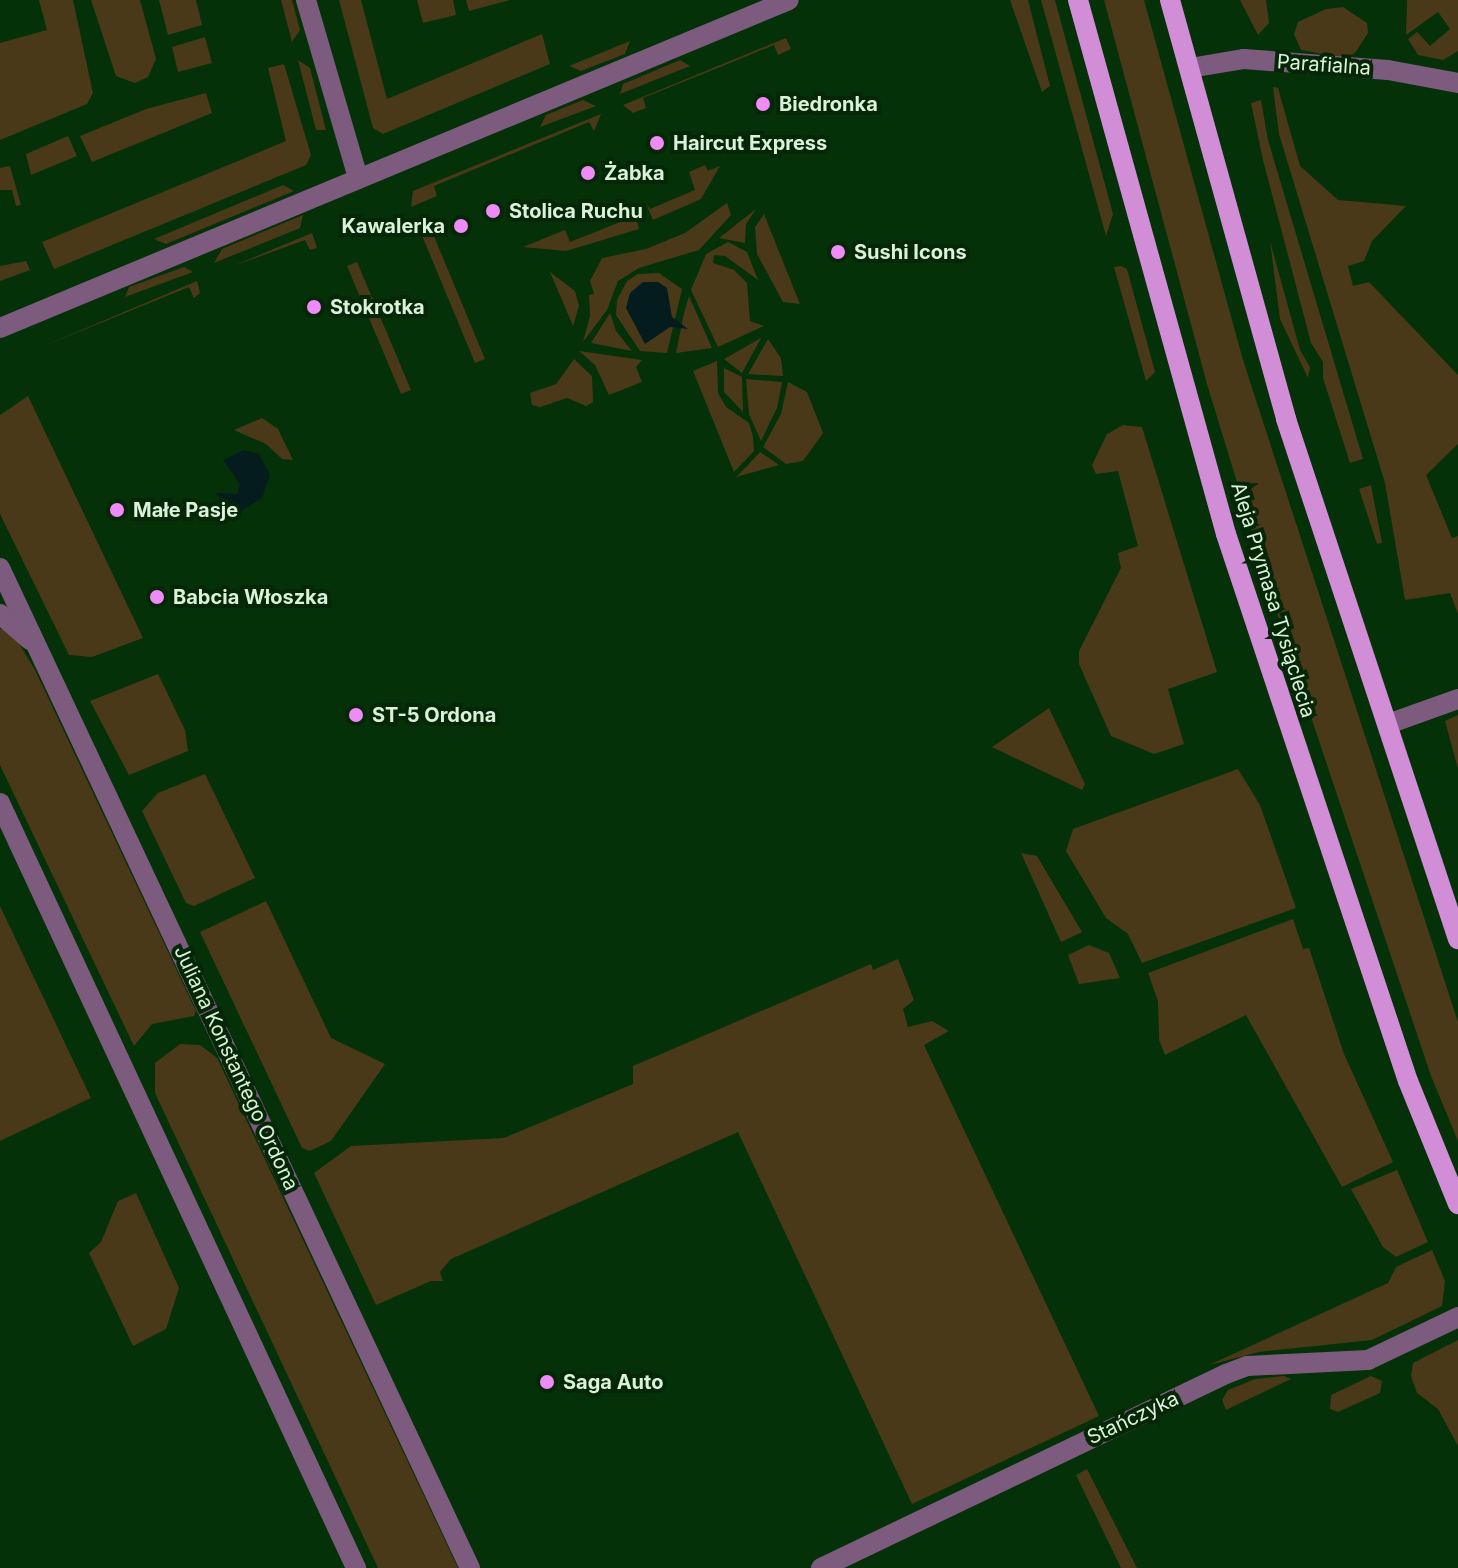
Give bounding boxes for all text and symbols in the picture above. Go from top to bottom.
street label: Parafialna [1276,50,1372,80]
place label: Biedronka [779,92,878,116]
marker: Biedronka [754,95,772,113]
place label: Haircut Express [673,131,827,155]
marker: Haircut Express [648,134,666,152]
place label: Żabka [604,161,665,185]
marker: Żabka [579,164,597,182]
place label: Stolica Ruchu [509,199,643,223]
marker: Stolica Ruchu [484,202,502,220]
place label: Kawalerka [341,214,445,238]
marker: Kawalerka [452,217,470,235]
place label: Sushi Icons [854,240,967,264]
marker: Sushi Icons [829,243,847,261]
place label: Stokrotka [330,295,425,319]
marker: Stokrotka [305,298,323,316]
street label: Aleja Prymasa Tysiąclecia [1226,479,1320,721]
place label: Małe Pasje [133,498,238,522]
marker: Małe Pasje [108,501,126,519]
place label: Babcia Włoszka [173,585,328,609]
marker: Babcia Włoszka [148,588,166,606]
place label: ST-5 Ordona [372,703,496,727]
marker: ST-5 Ordona [347,706,365,724]
street label: Juliana Konstantego Ordona [169,942,303,1194]
place label: Saga Auto [563,1370,663,1394]
marker: Saga Auto [538,1373,556,1391]
street label: Stańczyka [1083,1386,1183,1450]

